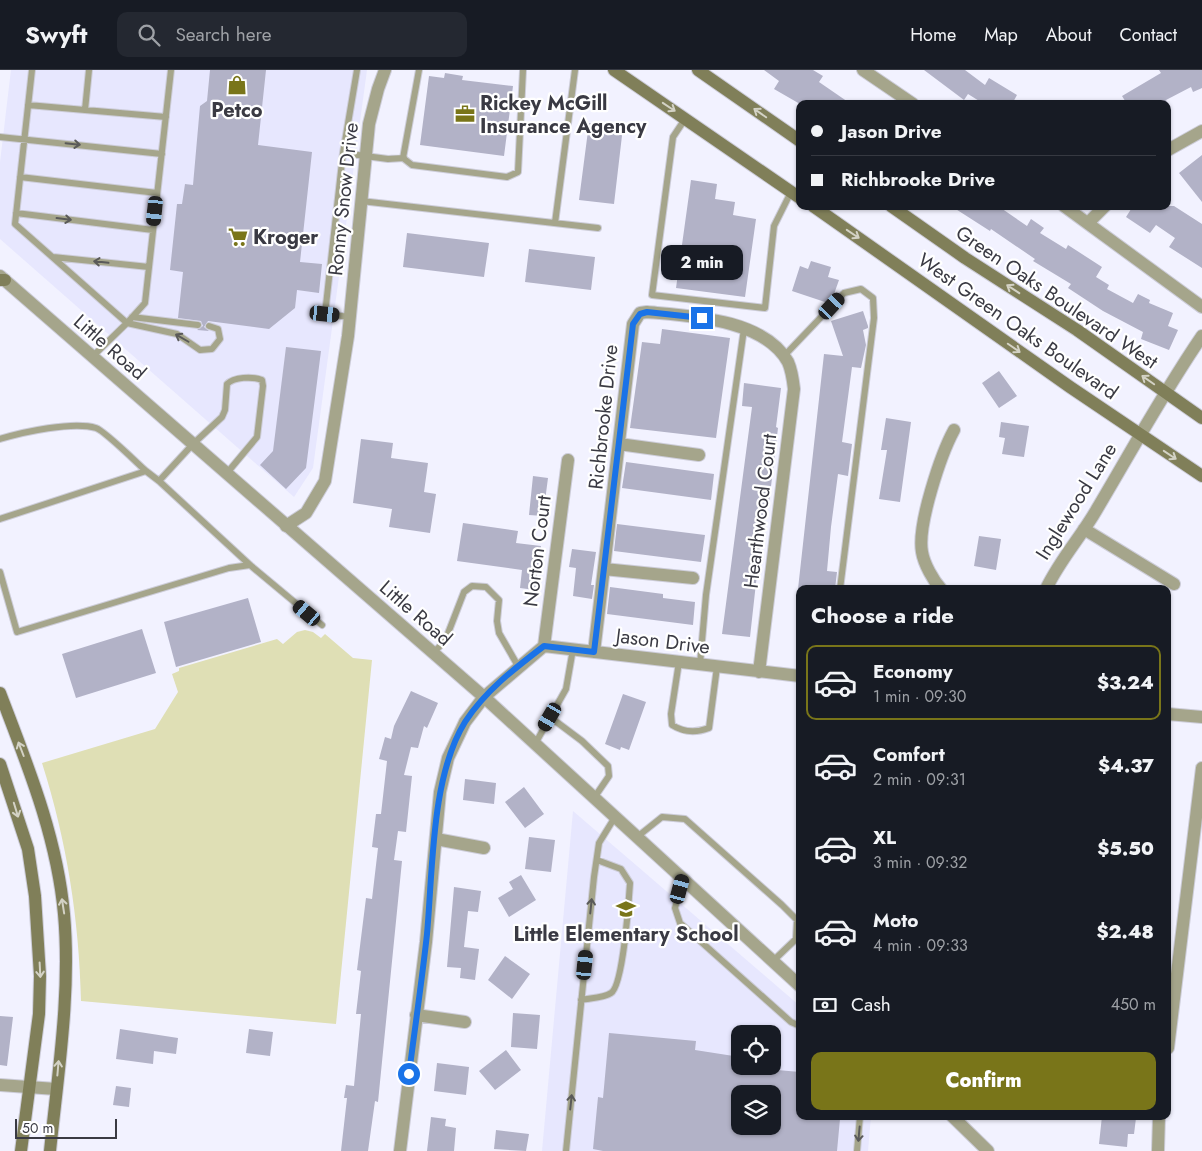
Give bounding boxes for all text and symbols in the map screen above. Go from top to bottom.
search box [117,12,467,57]
text: Swyft [25,17,87,52]
icon: search [135,21,163,49]
text: Search here [175,21,272,48]
text: Home [910,22,956,48]
text: Map [984,22,1018,48]
text: About [1046,22,1091,48]
text: Contact [1119,22,1177,48]
shop icon: Petco [226,74,248,96]
place label: Rickey McGill Insurance Agency [480,89,647,141]
place label: Petco [211,96,263,125]
office icon: Rickey McGill Insurance Agency [454,103,476,125]
one-way arrow [661,103,675,113]
one-way arrow [753,108,767,118]
text: Jason Drive [841,118,942,145]
street label: Ronny Snow Drive [321,121,366,277]
one-way arrow [65,139,81,149]
text: Richbrooke Drive [841,166,995,193]
car [145,195,164,227]
one-way arrow [56,214,72,224]
street label: Green Oaks Boulevard West [950,219,1164,376]
place label: Kroger [253,223,319,252]
supermarket icon: Kroger [227,226,249,248]
one-way arrow [846,229,860,239]
callout: 2 min [661,246,743,280]
street label: West Green Oaks Boulevard [912,246,1124,407]
text: 2 min [681,251,723,274]
one-way arrow [93,258,109,267]
one-way arrow [1006,284,1020,294]
car [816,290,847,322]
car [309,305,340,323]
route end [691,307,713,329]
street label: Little Road [67,308,152,387]
one-way arrow [175,333,190,343]
one-way arrow [1007,342,1020,353]
street label: Richbrooke Drive [581,343,626,491]
one-way arrow [1141,375,1155,385]
street label: Hearthwood Court [737,432,784,590]
street label: Inglewood Lane [1029,437,1124,566]
one-way arrow [1163,450,1177,460]
street label: Norton Court [516,493,559,609]
street label: Little Road [373,574,458,653]
car [290,598,323,628]
text: Choose a ride [811,599,954,631]
street label: Jason Drive [611,621,712,662]
text: Economy [873,658,953,685]
icon: car [813,660,858,705]
text: $3.24 [1097,669,1154,696]
text: 1 min · 09:30 [873,685,966,708]
car [536,700,563,734]
text: Comfort [873,741,945,768]
one-way arrow [16,742,25,757]
icon: car [813,743,858,788]
text: $4.37 [1098,752,1154,779]
text: 2 min · 09:31 [873,768,966,791]
one-way arrow [12,801,21,817]
text: XL [873,824,896,851]
icon: car [813,826,858,871]
text: $5.50 [1097,835,1154,862]
text: 3 min · 09:32 [873,851,967,874]
car [668,873,691,905]
one-way arrow [57,898,67,914]
one-way arrow [586,898,596,914]
school or university icon: Little Elementary School [615,898,637,920]
text: Moto [873,907,918,934]
icon: car [813,909,858,954]
text: $2.48 [1096,918,1154,945]
place label: Little Elementary School [513,920,739,949]
text: 4 min · 09:33 [873,934,968,957]
car [575,949,594,981]
one-way arrow [35,962,44,978]
icon: cash [811,991,839,1019]
text: Cash [851,991,891,1018]
text: 450 m [1111,993,1156,1016]
map controls [731,1025,781,1135]
button: locate [731,1025,781,1075]
button: Confirm [811,1052,1156,1110]
one-way arrow [53,1060,63,1076]
route start [398,1063,420,1085]
button: layers [731,1085,781,1135]
one-way arrow [566,1095,576,1111]
scale bar [15,1116,118,1139]
text: 50 m [22,1118,53,1138]
one-way arrow [854,1125,864,1141]

